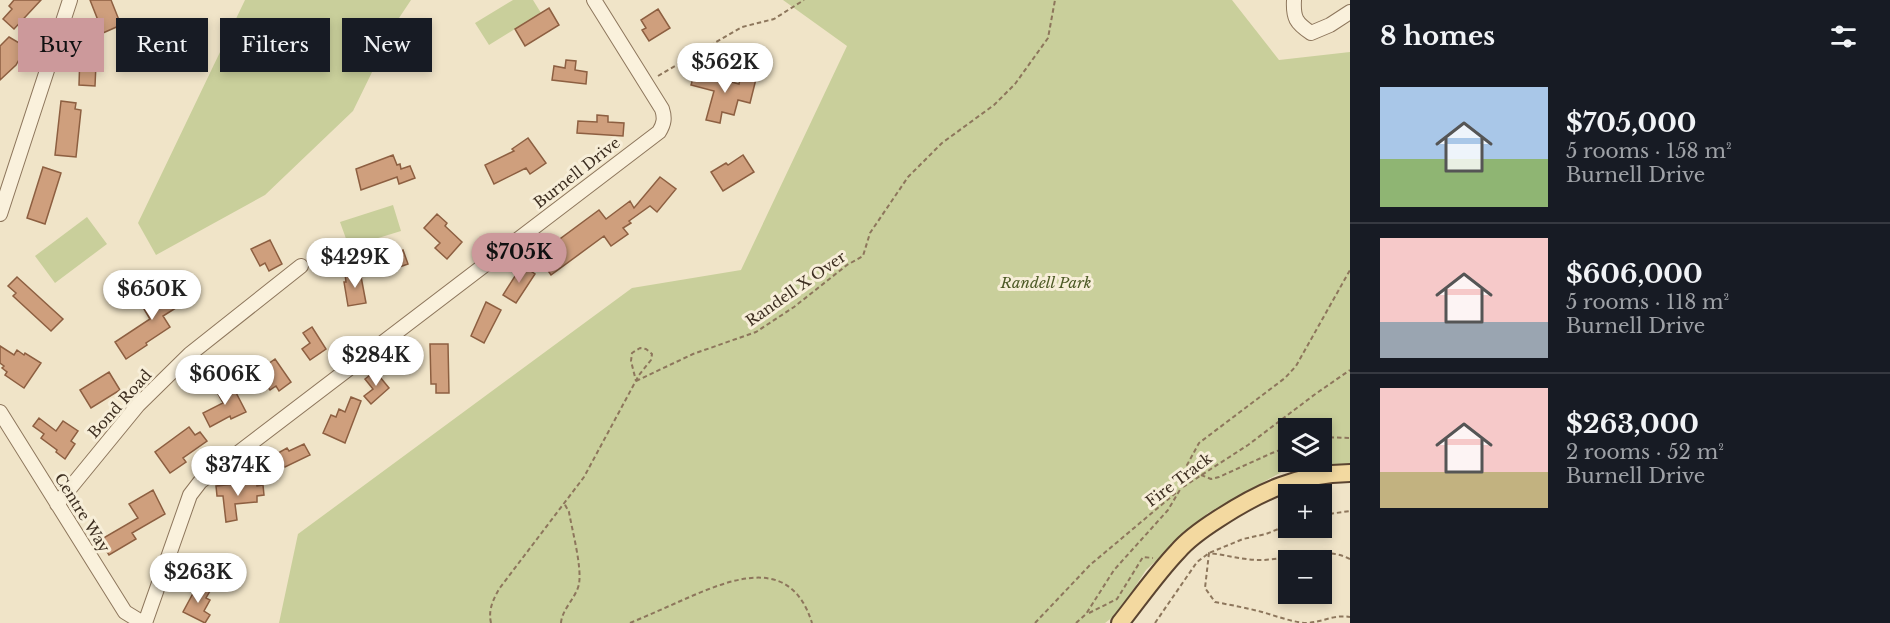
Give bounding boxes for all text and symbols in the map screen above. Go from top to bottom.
chip: Buy [18,18,104,72]
chip: Rent [116,18,208,72]
chip: Filters [220,18,330,72]
chip: New [342,18,432,72]
text: 8 homes [1380,20,1495,52]
icon: filters [1827,20,1860,53]
pin: $562K [683,43,767,94]
text: $562K [691,50,759,74]
text: $705,000 [1566,107,1696,139]
icon: home [1428,111,1500,183]
street label: Burnell Drive [530,133,624,212]
text: 5 rooms · 158 m² [1566,139,1732,163]
text: Burnell Drive [1566,163,1705,187]
pin: $705K [477,233,561,284]
pin: $429K [313,238,397,289]
text: $705K [486,240,552,264]
text: $429K [320,245,390,269]
street label: Randell X Over [742,246,850,330]
text: $606,000 [1566,258,1703,290]
icon: home [1428,262,1500,334]
pin: $650K [110,270,194,321]
park label: Randell Park [1000,273,1091,292]
text: $650K [117,277,187,301]
text: 5 rooms · 118 m² [1566,290,1729,314]
text: Burnell Drive [1566,314,1705,338]
pin: $284K [334,336,418,387]
text: $284K [342,343,410,367]
pin: $606K [183,355,267,406]
text: $606K [189,362,261,386]
street label: Bond Road [84,365,155,442]
text: $263,000 [1566,408,1699,440]
icon: home [1428,412,1500,484]
map controls [1278,418,1332,604]
button: layers [1278,418,1332,472]
text: 2 rooms · 52 m² [1566,440,1724,464]
pin: $374K [196,446,280,497]
street label: Fire Track [1142,448,1216,511]
text: $374K [205,453,271,477]
text: Burnell Drive [1566,464,1705,488]
street label: Centre Way [51,470,114,556]
button: + [1278,484,1332,538]
button: − [1278,550,1332,604]
pin: $263K [156,553,240,604]
text: $263K [164,560,232,584]

